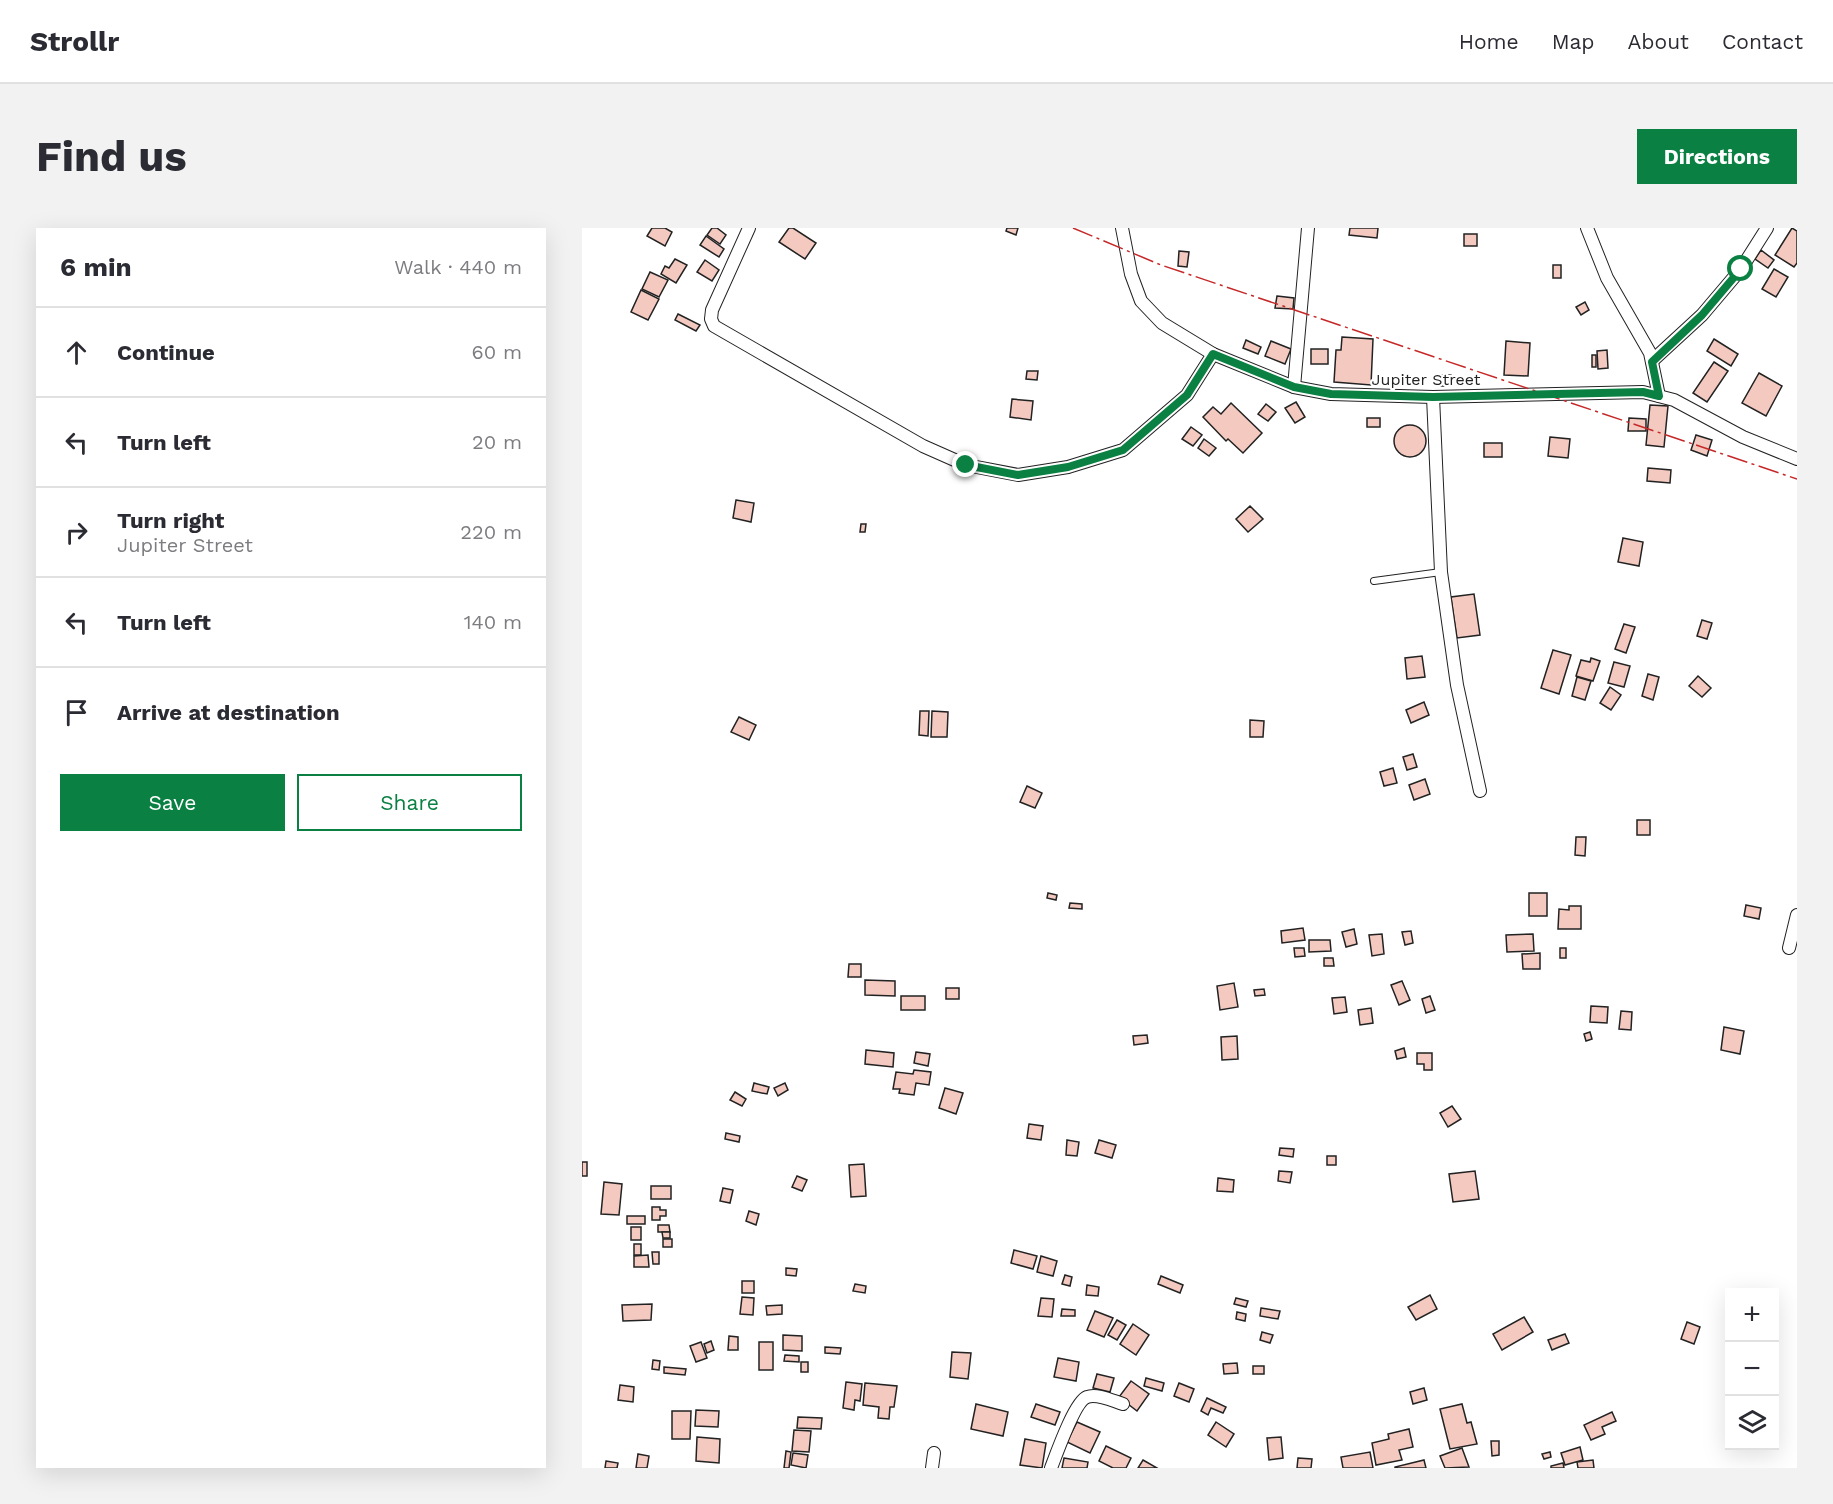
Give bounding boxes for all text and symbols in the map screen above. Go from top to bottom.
text: Strollr [30,25,119,58]
text: Home [1459,29,1519,54]
text: Map [1552,29,1595,54]
text: About [1628,29,1689,54]
text: Contact [1722,29,1803,54]
button: Directions [1637,129,1797,184]
text: Find us [36,132,187,181]
text: 6 min [60,252,132,282]
text: Walk · 440 m [394,255,522,279]
route start [1727,255,1753,281]
icon: ahead [60,336,93,369]
text: Continue [117,340,215,365]
text: 60 m [472,340,522,364]
street label: Jupiter Street [1372,370,1481,389]
icon: left [60,426,93,459]
text: Turn left [117,430,211,455]
text: 20 m [472,430,522,454]
route end [952,451,978,477]
text: Turn right [117,508,224,533]
icon: right [60,516,93,549]
text: 220 m [460,520,522,544]
text: Jupiter Street [117,533,253,557]
icon: left [60,606,93,639]
text: Turn left [117,610,211,635]
text: 140 m [464,610,522,634]
icon: arrive [60,696,93,729]
text: Arrive at destination [117,700,340,725]
button: Save [60,774,285,831]
button: Share [297,774,522,831]
map controls [1725,1288,1779,1450]
button: + [1725,1288,1779,1342]
button: − [1725,1342,1779,1396]
button: layers [1725,1396,1779,1450]

